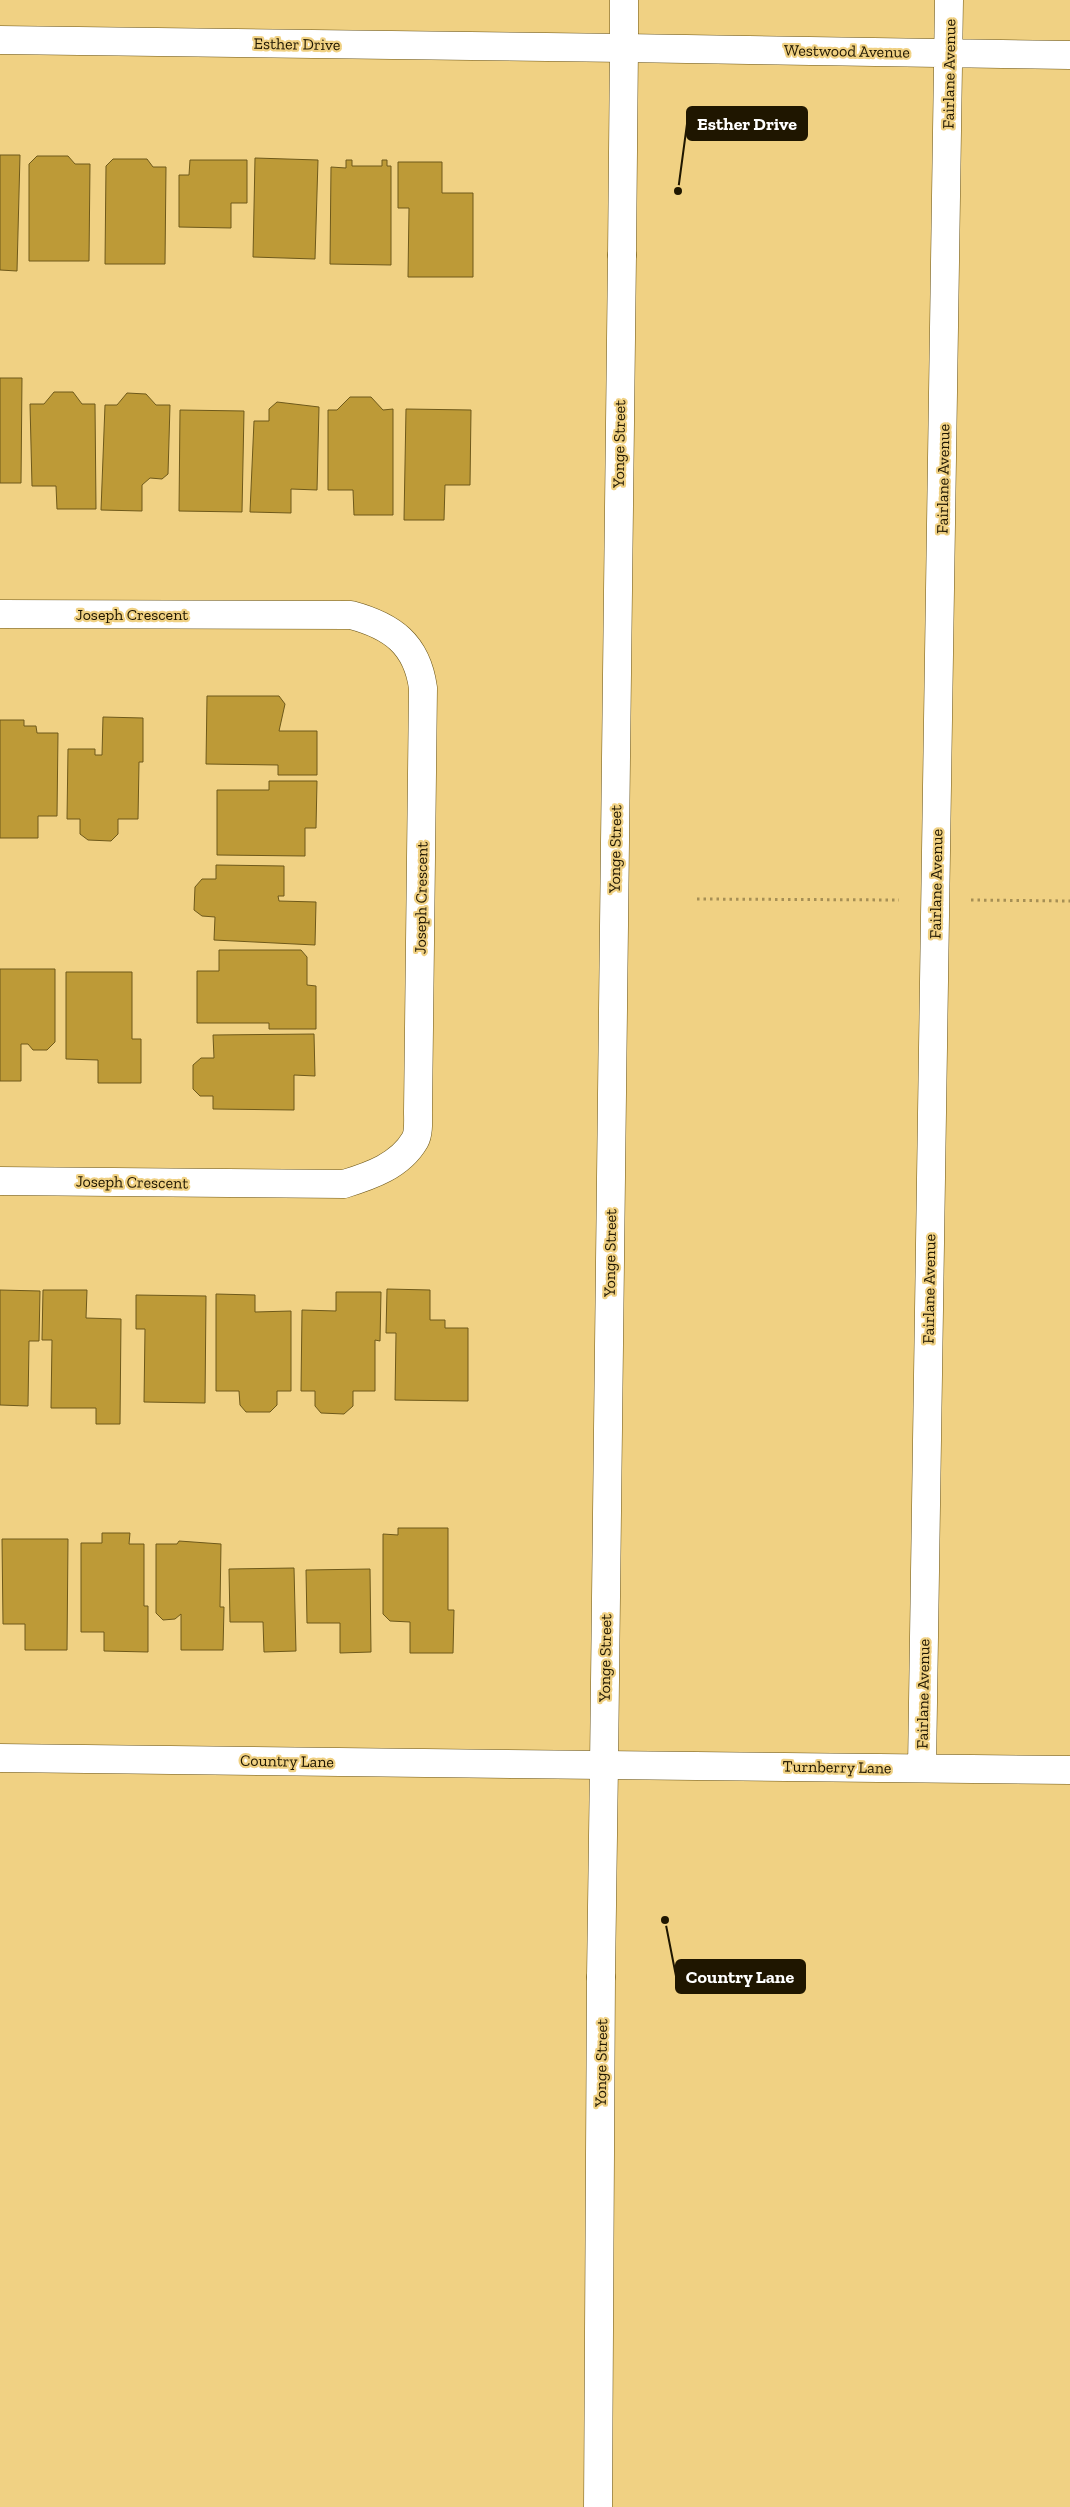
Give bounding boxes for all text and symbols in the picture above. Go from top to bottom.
street label: Fairlane Avenue [939,19,959,129]
street label: Esther Drive [254,34,340,54]
street label: Westwood Avenue [784,40,910,62]
callout: Esther Drive [687,107,807,140]
text: Esther Drive [697,113,797,135]
street label: Yonge Street [609,400,629,489]
street label: Fairlane Avenue [933,424,953,534]
street label: Joseph Crescent [76,605,188,624]
street label: Yonge Street [605,805,625,894]
street label: Fairlane Avenue [926,829,946,939]
street label: Joseph Crescent [411,842,431,954]
street label: Joseph Crescent [76,1172,188,1192]
street label: Yonge Street [600,1209,620,1298]
street label: Fairlane Avenue [919,1234,939,1344]
street label: Yonge Street [595,1614,615,1703]
street label: Fairlane Avenue [913,1639,933,1749]
street label: Country Lane [240,1751,334,1771]
street label: Turnberry Lane [782,1757,892,1777]
callout: Country Lane [676,1960,805,1993]
text: Country Lane [686,1966,794,1988]
street label: Yonge Street [591,2019,611,2108]

